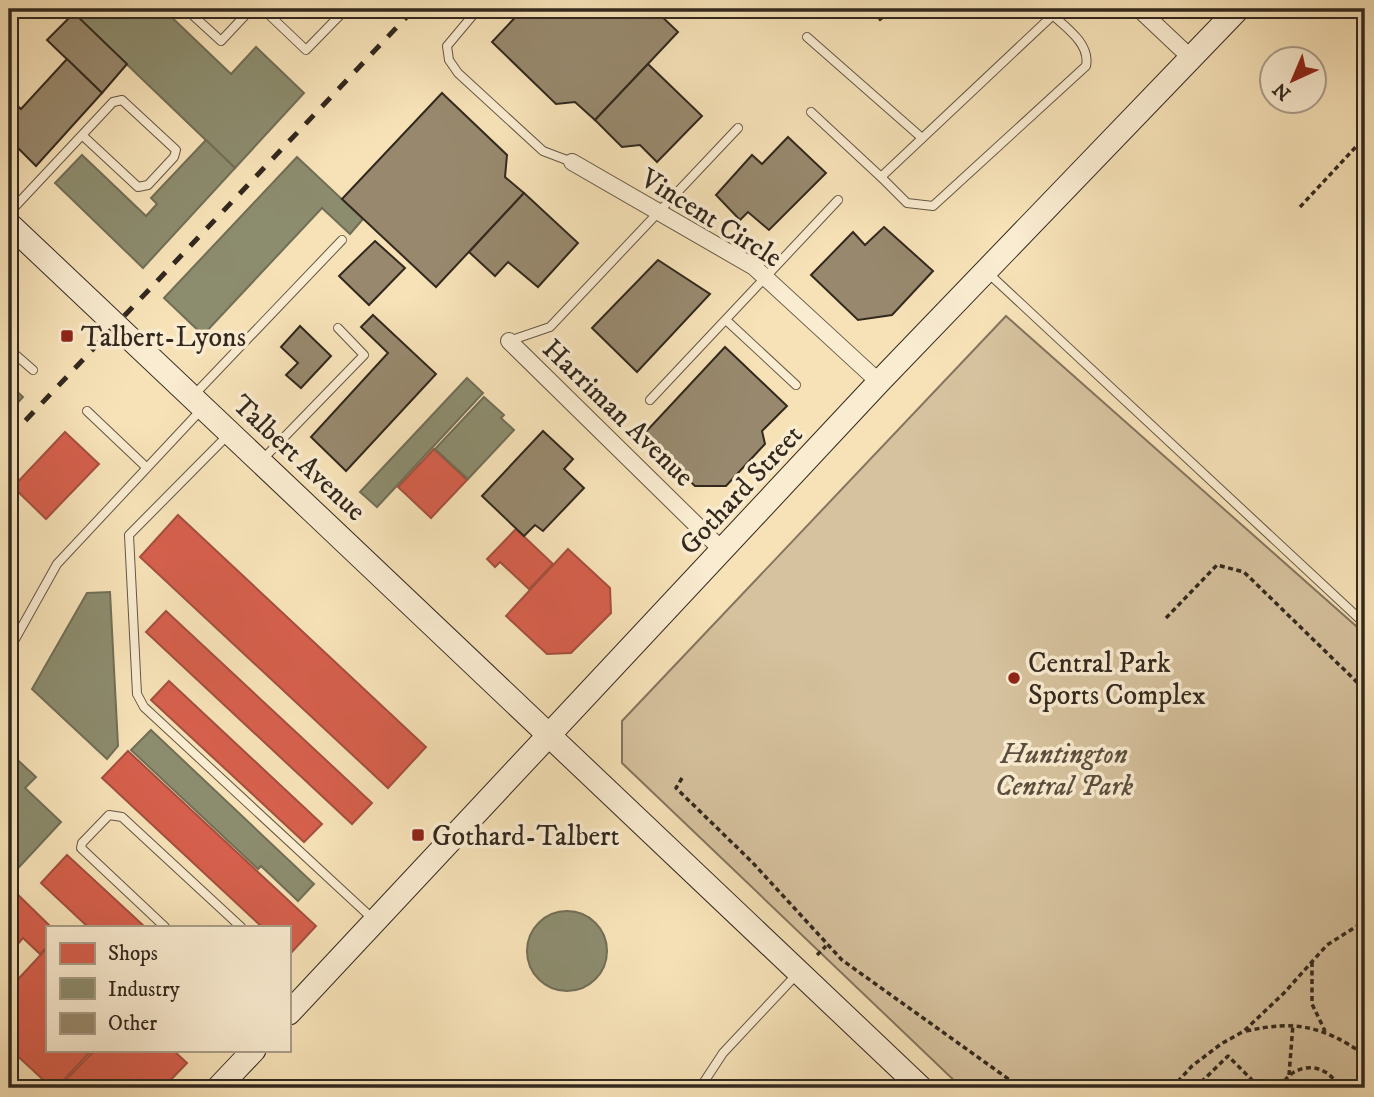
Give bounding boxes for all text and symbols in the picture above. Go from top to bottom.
north arrow [1258,46,1328,116]
text: N [1268,77,1296,105]
street label: Vincent Circle [633,160,788,276]
place label: Talbert-Lyons [81,320,246,355]
marker: Talbert-Lyons [59,328,75,344]
street label: Harriman Avenue [535,332,701,494]
street label: Talbert Avenue [225,387,373,529]
street label: Gothard Street [672,418,810,562]
place label: Central Park Sports Complex [1028,646,1206,713]
marker: Central Park Sports Complex [1006,670,1022,686]
park label: Huntington Central Park [995,737,1134,804]
place label: Gothard-Talbert [432,819,620,854]
marker: Gothard-Talbert [410,827,426,843]
legend [46,926,290,1052]
text: Shops [108,941,158,967]
text: Industry [108,977,181,1003]
text: Other [108,1011,157,1037]

